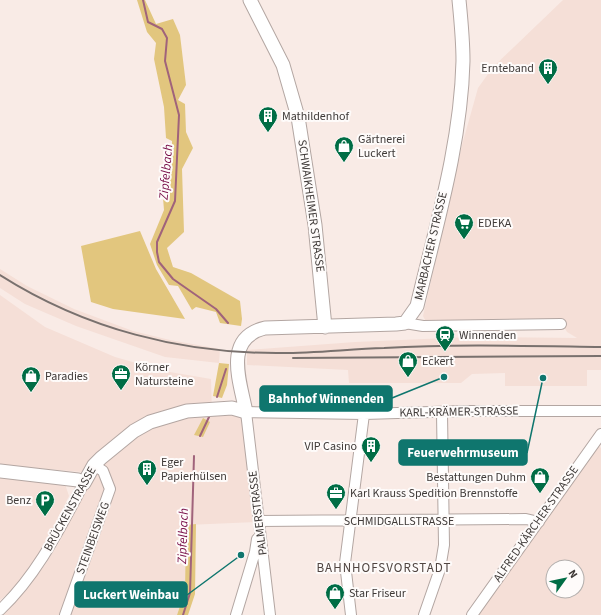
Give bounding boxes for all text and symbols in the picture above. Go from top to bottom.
building icon: Ernteband [537,57,559,85]
place label: Ernteband [481,60,534,77]
building icon: Mathildenhof [257,105,279,133]
place label: Mathildenhof [282,108,349,125]
place label: Gärtnerei Luckert [358,131,405,162]
shop icon: Gärtnerei Luckert [333,135,355,163]
street label: SCHWAIKHEIMER STRASSE [293,139,329,273]
water label: Zipfelbach [155,143,177,202]
street label: MARBACHER STRASSE [410,190,452,302]
supermarket icon: EDEKA [453,212,475,240]
place label: EDEKA [478,215,512,232]
station icon: Winnenden [434,324,456,352]
place label: Winnenden [459,327,516,344]
shop icon: Eckert [397,350,419,378]
place label: Eckert [422,353,454,370]
place label: Körner Natursteine [135,359,193,390]
office icon: Körner Natursteine [110,363,132,391]
shop icon: Paradies [20,365,42,393]
place label: Paradies [45,368,88,385]
callout: Bahnhof Winnenden [260,386,392,411]
text: Bahnhof Winnenden [268,390,384,408]
street label: KARL-KRÄMER-STRASSE [399,402,519,422]
building icon: VIP Casino [360,435,382,463]
place label: VIP Casino [305,438,357,455]
callout: Feuerwehrmuseum [399,440,527,465]
text: Feuerwehrmuseum [407,444,519,462]
place label: Eger Papierhülsen [161,454,227,485]
building icon: Eger Papierhülsen [136,458,158,486]
street label: ALFRED-KÄRCHER-STRASSE [489,462,583,586]
street label: BRÜCKENSTRASSE [40,464,100,554]
shop icon: Bestattungen Duhm [529,466,551,494]
place label: Bestattungen Duhm [426,469,526,486]
street label: PALMERSTRASSE [244,470,272,556]
office icon: Karl Krauss Spedition Brennstoffe [325,482,347,510]
place label: Karl Krauss Spedition Brennstoffe [350,485,518,502]
parking icon: Benz [34,489,56,517]
place label: Benz [6,492,31,509]
street label: STEINBEISWEG [72,499,114,577]
water label: Zipfelbach [173,507,193,565]
street label: SCHMIDGALLSTRASSE [344,513,454,530]
district label: BAHNHOFSVORSTADT [316,559,452,577]
north arrow [545,559,585,599]
text: N [565,567,581,581]
callout: Luckert Weinbau [75,582,187,607]
shop icon: Star Friseur [324,582,346,610]
place label: Star Friseur [349,585,407,602]
text: Luckert Weinbau [83,586,179,604]

